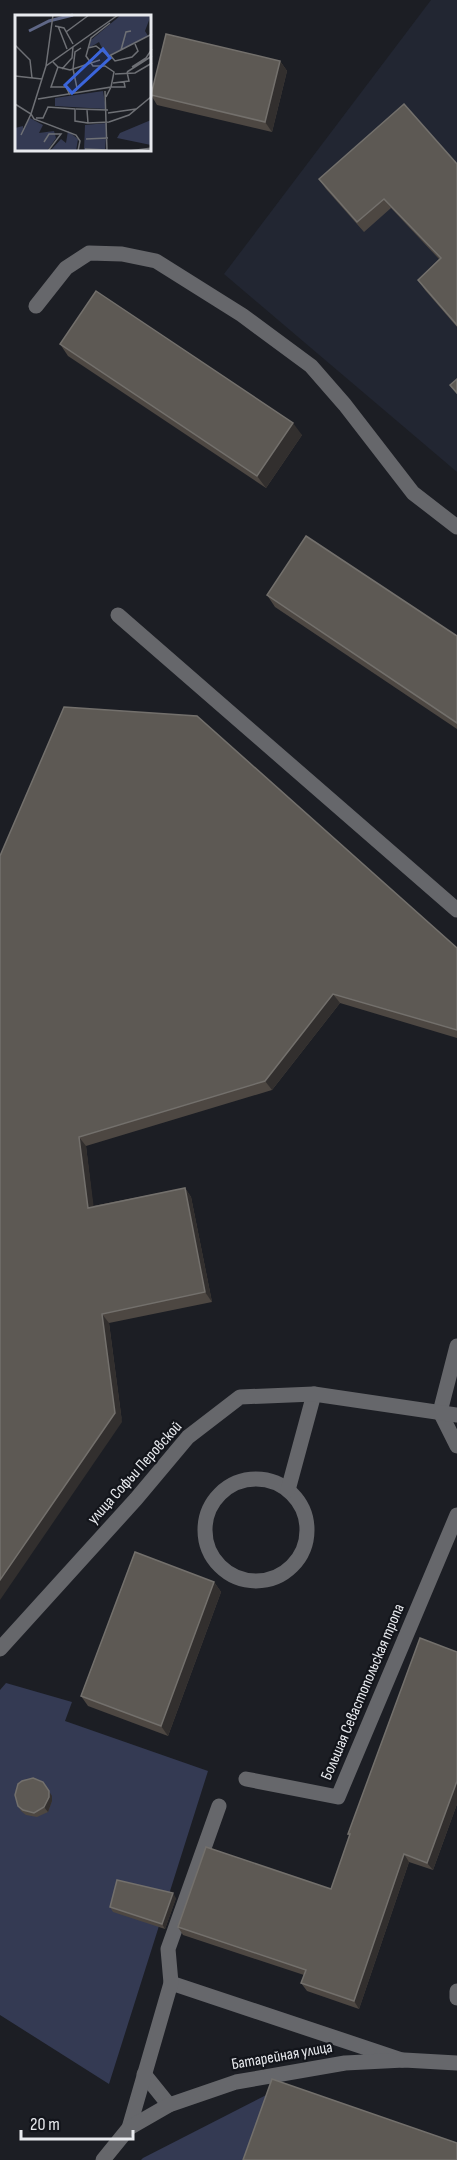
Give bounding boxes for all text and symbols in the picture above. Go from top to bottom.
inset map [15,15,152,152]
street label: улица Софьи Перовской [84,1418,186,1528]
street label: Большая Севастопольская тропа [317,1601,409,1783]
street label: Батарейная улица [230,2038,334,2074]
scale bar [21,2103,134,2141]
text: 20 m [30,2114,60,2135]

